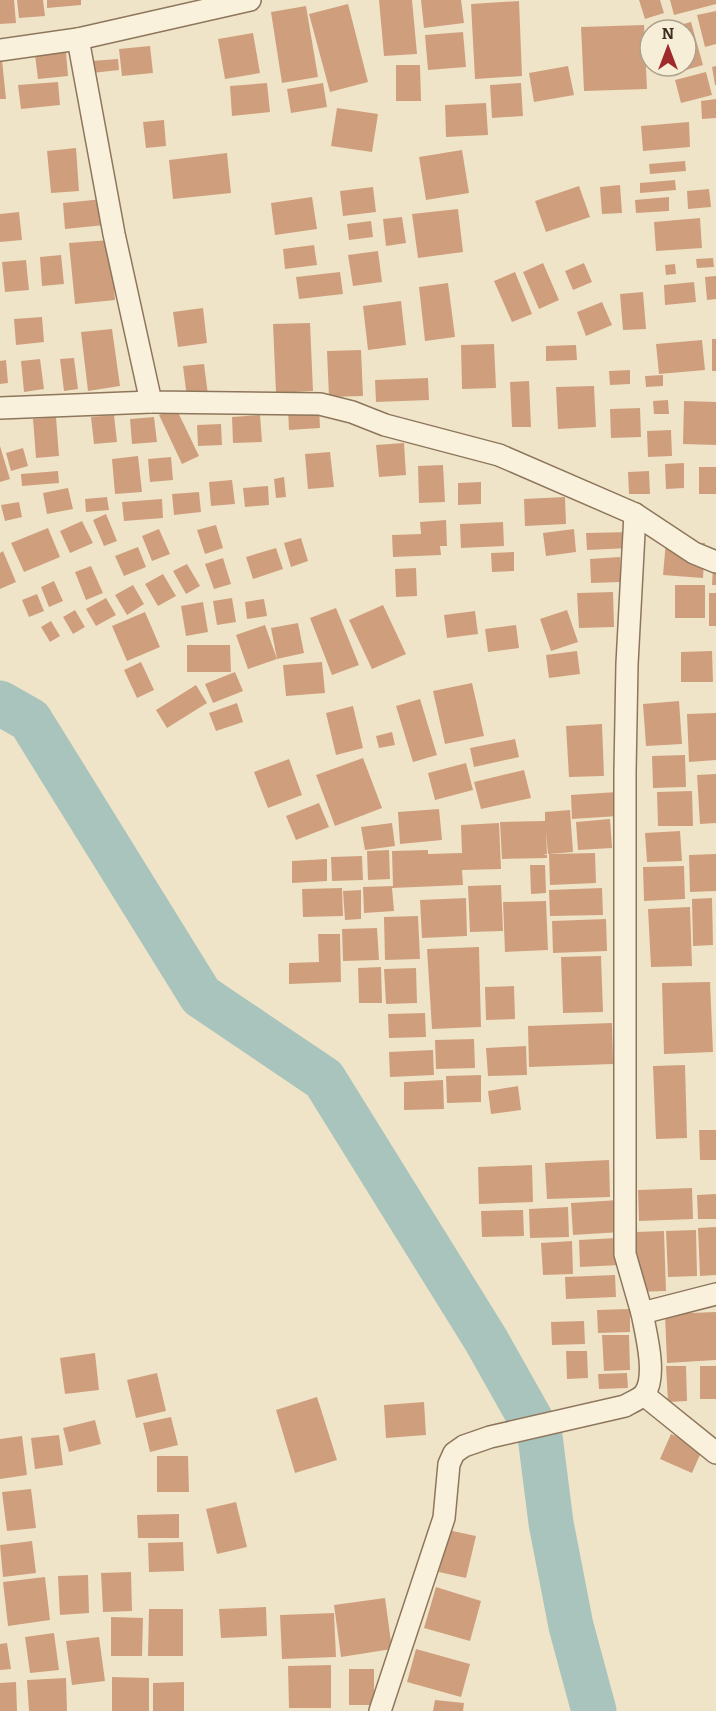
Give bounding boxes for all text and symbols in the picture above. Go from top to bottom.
north arrow [638,18,698,78]
text: N [662,24,674,43]

